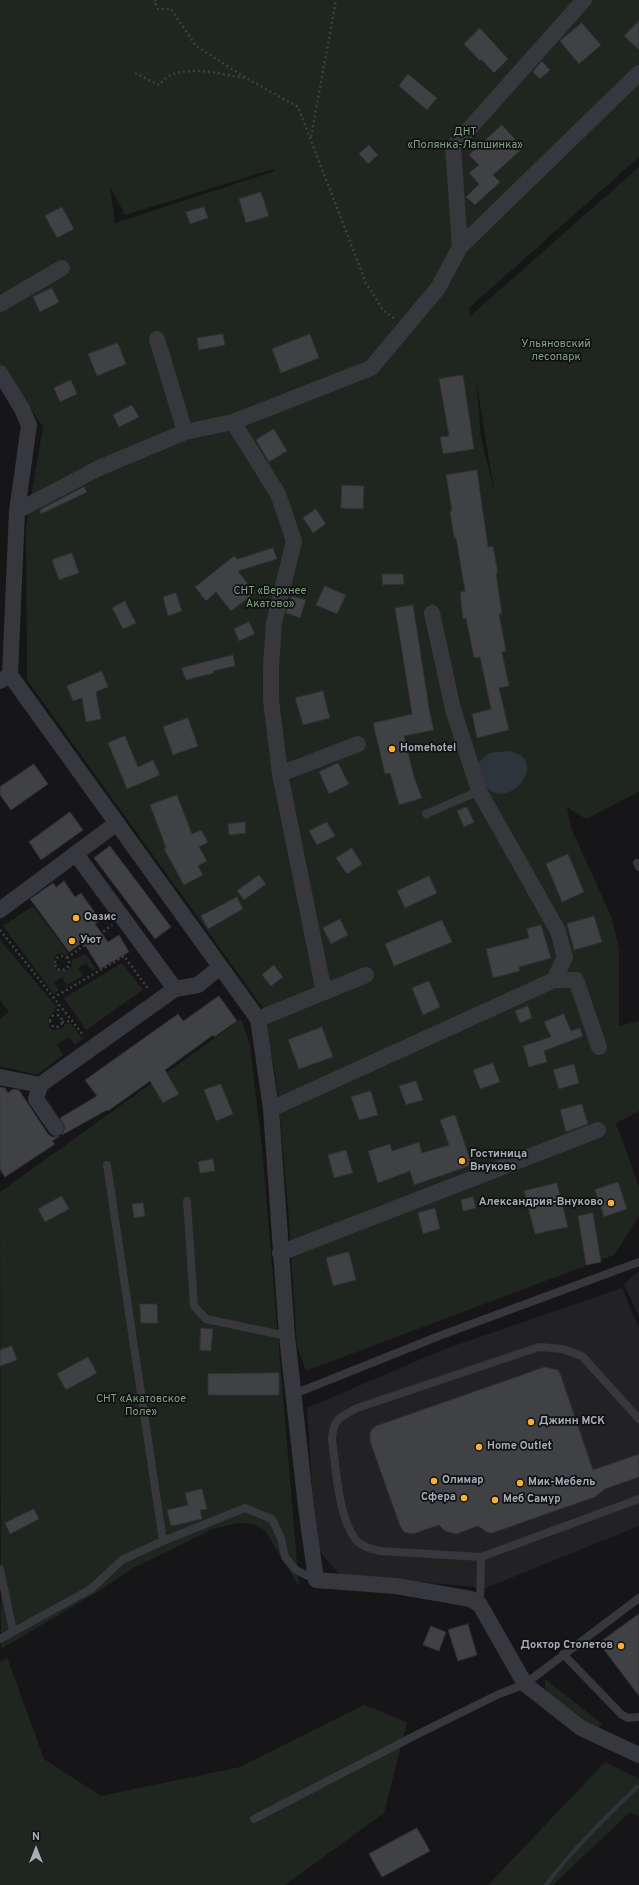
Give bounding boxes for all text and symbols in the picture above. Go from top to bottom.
park label: ДНТ «Полянка-Лапшинка» [407,126,523,152]
park label: Ульяновский лесопарк [521,338,591,364]
park label: СНТ «Верхнее Акатово» [233,585,307,611]
place label: Homehotel [400,742,456,756]
marker: Homehotel [387,744,397,754]
place label: Оазис [84,911,116,925]
marker: Оазис [71,913,81,923]
place label: Уют [80,934,101,948]
marker: Уют [67,936,77,946]
place label: Гостиница Внуково [470,1148,527,1174]
marker: Гостиница Внуково [457,1156,467,1166]
place label: Александрия-Внуково [479,1196,603,1210]
marker: Александрия-Внуково [606,1198,616,1208]
park label: СНТ «Акатовское Поле» [96,1393,186,1419]
place label: Джинн МСК [539,1415,605,1429]
marker: Джинн МСК [526,1417,536,1427]
place label: Home Outlet [487,1440,552,1454]
marker: Home Outlet [474,1442,484,1452]
place label: Олимар [442,1474,484,1488]
marker: Олимар [429,1476,439,1486]
place label: Мик-Мебель [528,1476,595,1490]
marker: Мик-Мебель [515,1478,525,1488]
place label: Сфера [421,1491,456,1505]
marker: Сфера [459,1493,469,1503]
place label: Меб Самур [503,1493,561,1507]
marker: Меб Самур [490,1495,500,1505]
place label: Доктор Столетов [520,1639,613,1653]
marker: Доктор Столетов [616,1641,626,1651]
north arrow [16,1829,56,1869]
text: N [32,1830,40,1844]

